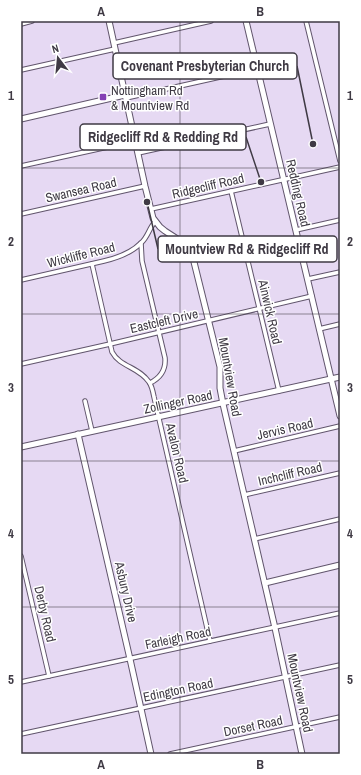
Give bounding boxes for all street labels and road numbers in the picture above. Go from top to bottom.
street label: Redding Road [282,158,314,228]
street label: Ridgecliff Road [170,169,246,203]
street label: Swansea Road [44,174,118,206]
street label: Wickliffe Road [45,238,117,272]
street label: Ainwick Road [254,277,286,346]
street label: Eastcleft Drive [128,305,200,337]
street label: Mountview Road [215,336,245,418]
street label: Zollinger Road [142,386,214,418]
street label: Jervis Road [255,414,315,444]
street label: Avalon Road [162,420,192,485]
street label: Inchcliff Road [256,458,324,490]
street label: Asbury Drive [111,559,141,624]
street label: Derby Road [30,584,60,644]
street label: Farleigh Road [143,623,213,653]
street label: Mountview Road [283,652,317,734]
street label: Edington Road [141,674,215,706]
street label: Dorset Road [222,711,284,741]

